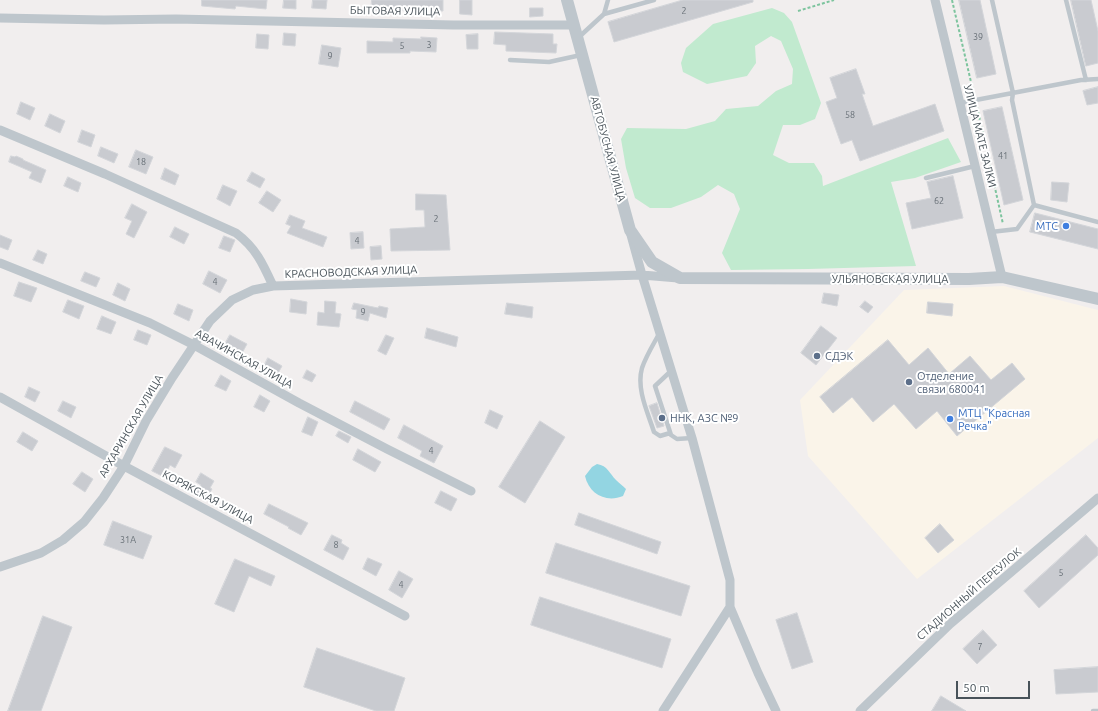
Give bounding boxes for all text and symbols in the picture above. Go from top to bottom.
street label: БЫТОВАЯ УЛИЦА [350,4,440,18]
house number: 2 [681,6,687,16]
house number: 39 [973,32,983,42]
house number: 3 [426,40,432,50]
house number: 5 [399,41,405,51]
house number: 9 [327,51,333,61]
street label: УЛИЦА МАТЕ ЗАЛКИ [961,83,999,189]
street label: АВТОБУСНАЯ УЛИЦА [588,95,628,203]
house number: 58 [845,110,855,120]
house number: 41 [998,151,1008,161]
house number: 18 [136,157,146,167]
house number: 62 [934,196,944,206]
house number: 2 [433,214,439,224]
place label: МТС [1036,219,1058,233]
marker: МТС [1061,221,1071,231]
house number: 4 [354,236,360,246]
street label: КРАСНОВОДСКАЯ УЛИЦА [285,263,417,281]
street label: УЛЬЯНОВСКАЯ УЛИЦА [832,272,948,286]
house number: 4 [212,277,218,287]
house number: 9 [360,307,366,317]
street label: АВАЧИНСКАЯ УЛИЦА [193,327,295,391]
place label: СДЭК [825,349,853,363]
marker: СДЭК [812,351,822,361]
place label: Отделение связи 680041 [917,369,986,395]
street label: АРХАРИНСКАЯ УЛИЦА [96,372,166,480]
marker: Отделение связи 680041 [904,377,914,387]
place label: МТЦ "Красная Речка" [958,406,1030,432]
place label: ННК, АЗС №9 [670,411,738,425]
marker: ННК, АЗС №9 [657,413,667,423]
marker: МТЦ "Красная Речка" [945,414,955,424]
house number: 4 [428,446,434,456]
street label: КОРЯКСКАЯ УЛИЦА [160,467,256,527]
house number: 31А [120,535,136,545]
house number: 8 [333,540,339,550]
street label: СТАДИОННЫЙ ПЕРЕУЛОК [914,545,1024,643]
house number: 5 [1058,568,1064,578]
house number: 4 [398,580,404,590]
house number: 7 [977,642,983,652]
scale bar [958,673,1032,699]
text: 50 m [963,681,990,694]

